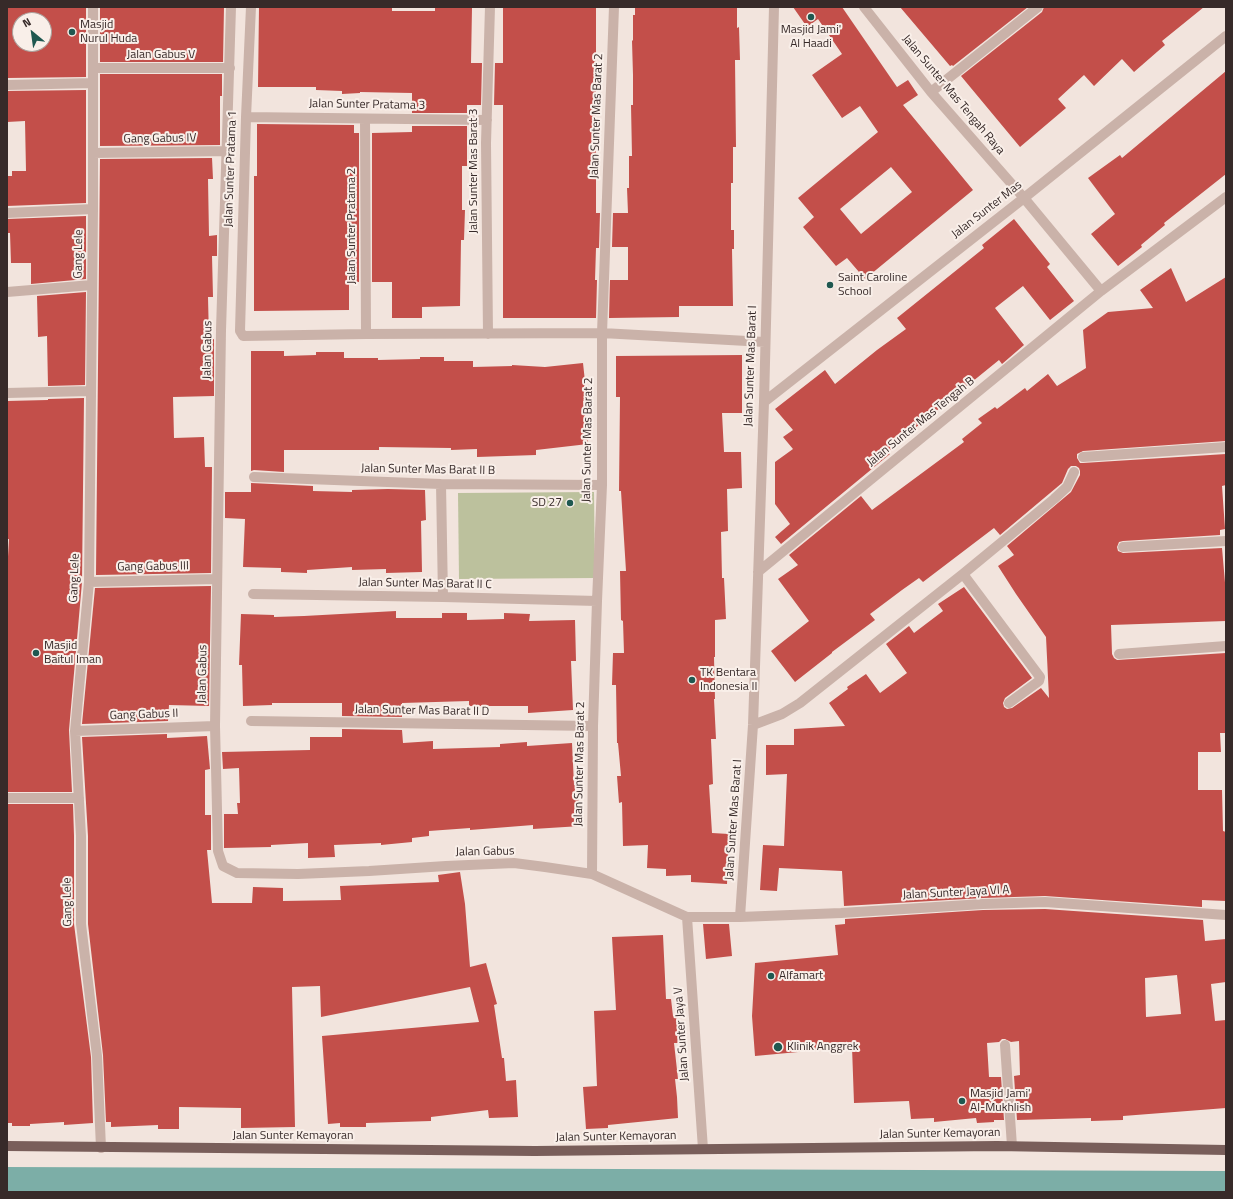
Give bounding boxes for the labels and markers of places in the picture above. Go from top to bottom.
marker: Masjid Jami' Al Haadi [806,12,816,22]
place label: Masjid Nurul Huda [80,18,137,46]
place label: Masjid Jami' Al Haadi [781,23,841,51]
marker: Masjid Nurul Huda [67,27,77,37]
place label: Saint Caroline School [838,271,907,299]
marker: Saint Caroline School [825,280,835,290]
place label: SD 27 [532,496,562,510]
marker: SD 27 [565,498,575,508]
place label: Masjid Baitul Iman [44,639,101,667]
marker: Masjid Baitul Iman [31,648,41,658]
place label: TK Bentara Indonesia II [700,666,757,694]
marker: TK Bentara Indonesia II [687,675,697,685]
place label: Alfamart [779,969,823,983]
marker: Alfamart [766,971,776,981]
place label: Klinik Anggrek [787,1040,858,1054]
marker: Klinik Anggrek [772,1041,784,1053]
place label: Masjid Jami' Al-Mukhlish [970,1087,1031,1115]
marker: Masjid Jami' Al-Mukhlish [957,1096,967,1106]

